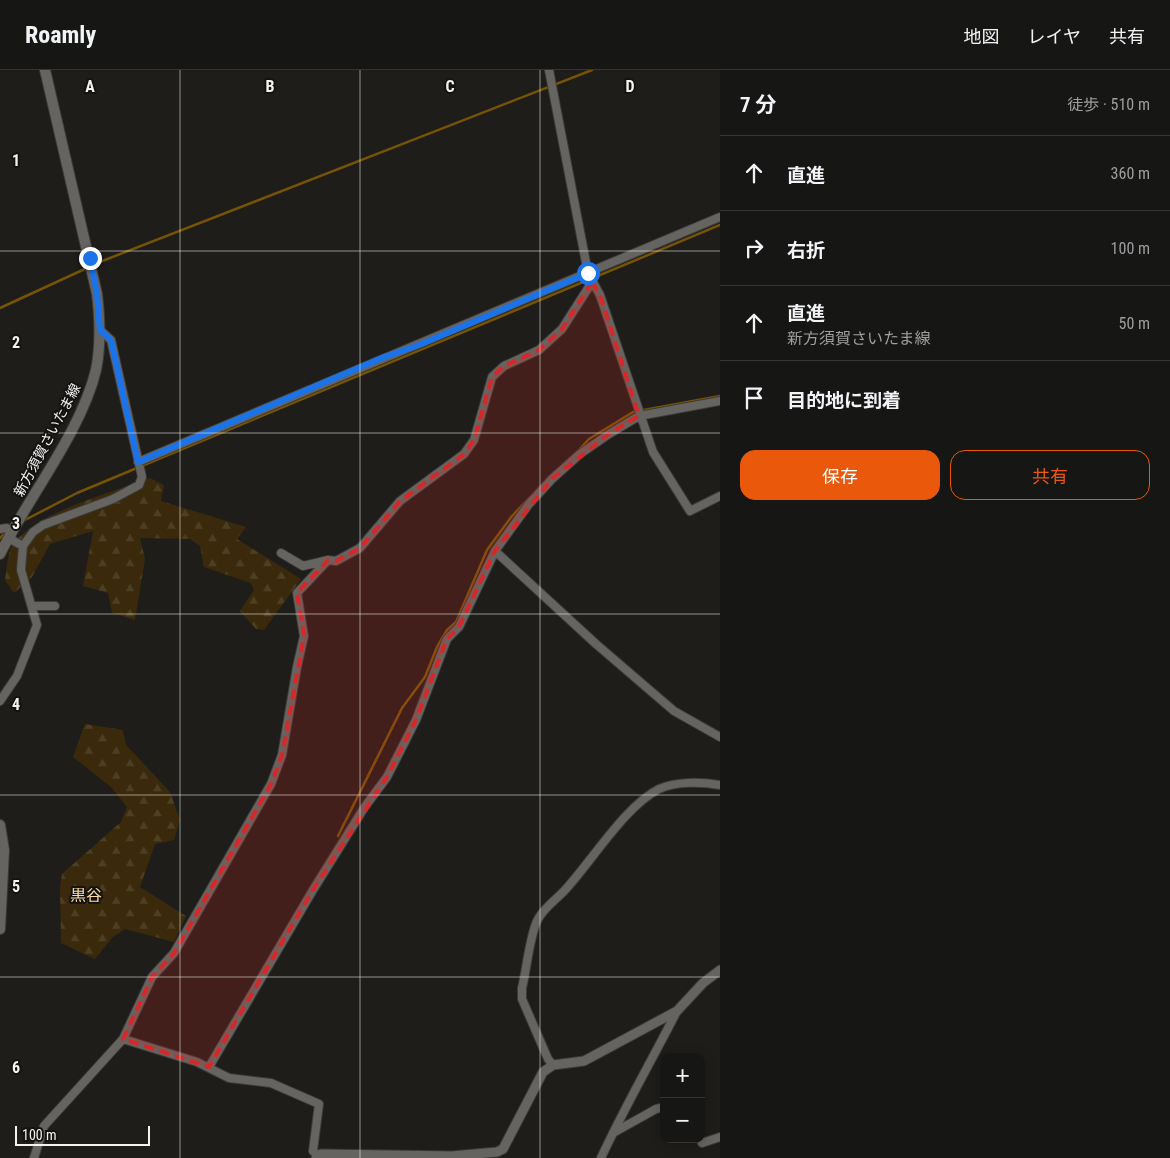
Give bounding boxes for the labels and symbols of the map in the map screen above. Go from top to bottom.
text: A [85,77,95,96]
text: B [266,77,275,96]
text: C [445,77,455,96]
text: D [625,77,635,96]
text: 1 [12,151,20,170]
route end [79,247,102,270]
route start [577,262,600,285]
text: 2 [12,333,20,352]
street label: 新方須賀さいたま線 [10,381,84,499]
text: 3 [12,514,20,533]
text: 4 [12,695,20,714]
text: 5 [12,877,20,896]
district label: 黒谷 [70,886,102,905]
text: 6 [12,1058,20,1077]
scale bar [15,1123,150,1146]

